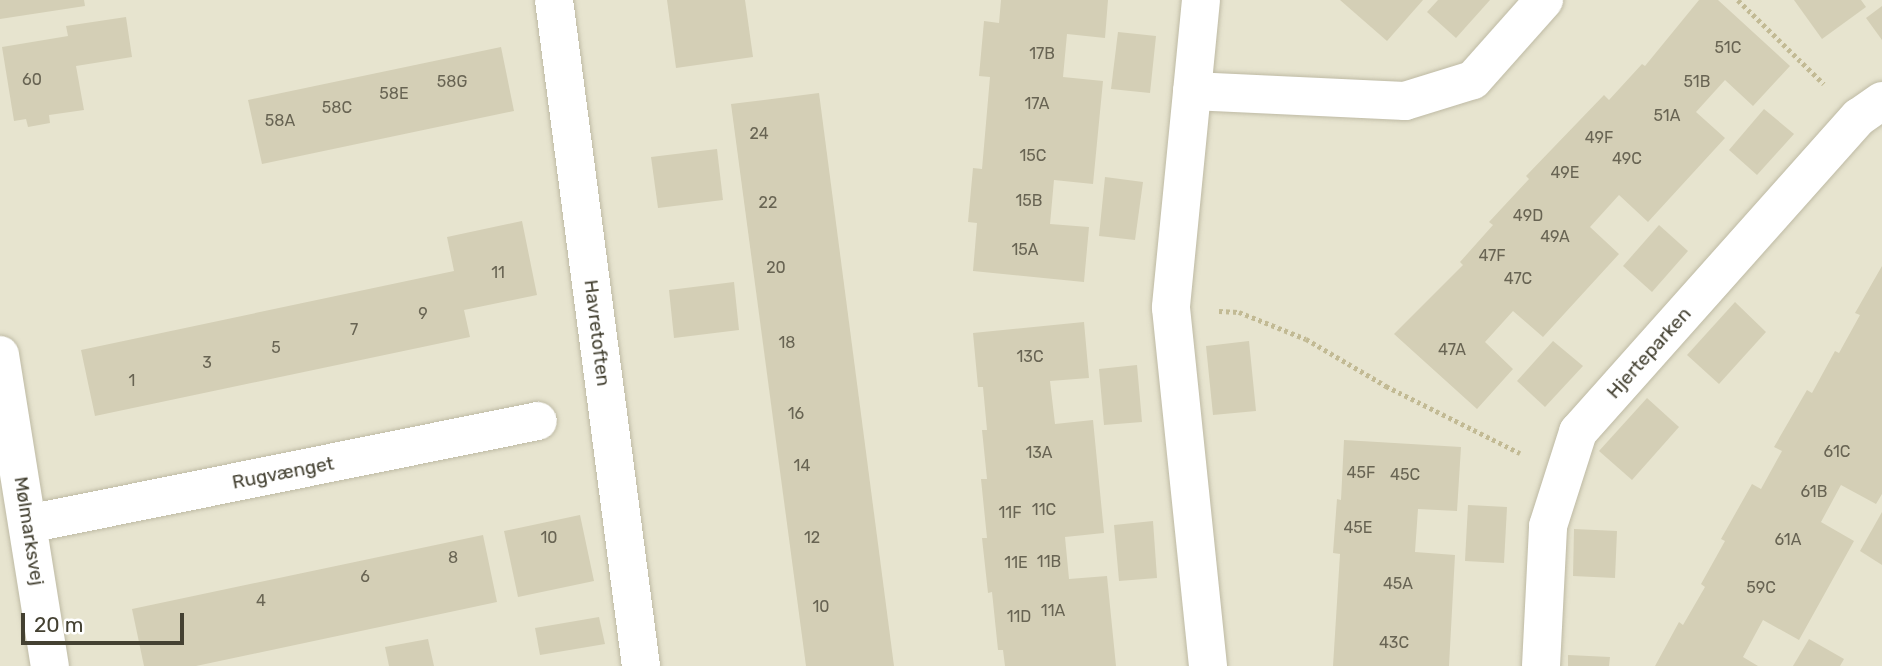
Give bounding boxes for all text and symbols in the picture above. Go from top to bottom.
house number: 51C [1715,38,1741,58]
house number: 17B [1029,44,1055,64]
house number: 60 [22,70,42,90]
house number: 58G [437,72,467,92]
house number: 51B [1684,72,1710,92]
house number: 58E [379,84,409,104]
house number: 17A [1025,94,1049,114]
house number: 58C [322,98,352,118]
house number: 51A [1654,106,1680,126]
house number: 58A [265,111,295,131]
house number: 24 [749,124,769,144]
house number: 49F [1585,128,1613,148]
house number: 15C [1019,146,1047,166]
house number: 49C [1612,149,1642,169]
house number: 49E [1551,163,1579,183]
house number: 15B [1015,191,1043,211]
house number: 22 [759,193,777,213]
house number: 49D [1513,206,1543,226]
house number: 49A [1540,227,1570,247]
house number: 15A [1011,240,1039,260]
house number: 47F [1478,246,1506,266]
house number: 20 [766,258,786,278]
house number: 11 [491,263,505,283]
house number: 47C [1504,269,1532,289]
street label: Havretoften [579,278,615,388]
street label: Hjerteparken [1602,303,1696,403]
house number: 9 [418,304,428,324]
house number: 7 [350,320,358,340]
house number: 18 [778,333,796,353]
house number: 5 [271,338,281,358]
house number: 47A [1438,340,1466,360]
house number: 13C [1016,347,1044,367]
house number: 3 [202,353,212,373]
house number: 1 [129,371,135,391]
house number: 16 [788,404,804,424]
house number: 61C [1824,442,1850,462]
house number: 13A [1025,443,1053,463]
street label: Rugvænget [230,452,336,494]
house number: 14 [794,456,810,476]
house number: 45F [1347,463,1375,483]
house number: 45C [1390,465,1420,485]
street label: Mølmarksvej [9,475,49,587]
house number: 61B [1801,482,1827,502]
house number: 11C [1032,500,1056,520]
house number: 11F [998,503,1022,523]
house number: 45E [1343,518,1373,538]
house number: 10 [540,528,558,548]
house number: 12 [804,528,820,548]
house number: 61A [1775,530,1801,550]
house number: 8 [448,548,458,568]
house number: 11B [1037,552,1061,572]
house number: 11E [1004,553,1028,573]
house number: 6 [360,567,370,587]
house number: 45A [1383,574,1413,594]
house number: 59C [1746,578,1776,598]
house number: 4 [256,591,266,611]
house number: 10 [812,597,830,617]
scale bar [24,600,187,644]
house number: 11A [1041,601,1065,621]
house number: 11D [1007,607,1031,627]
text: 20 m [34,612,83,637]
house number: 43C [1379,633,1409,653]

